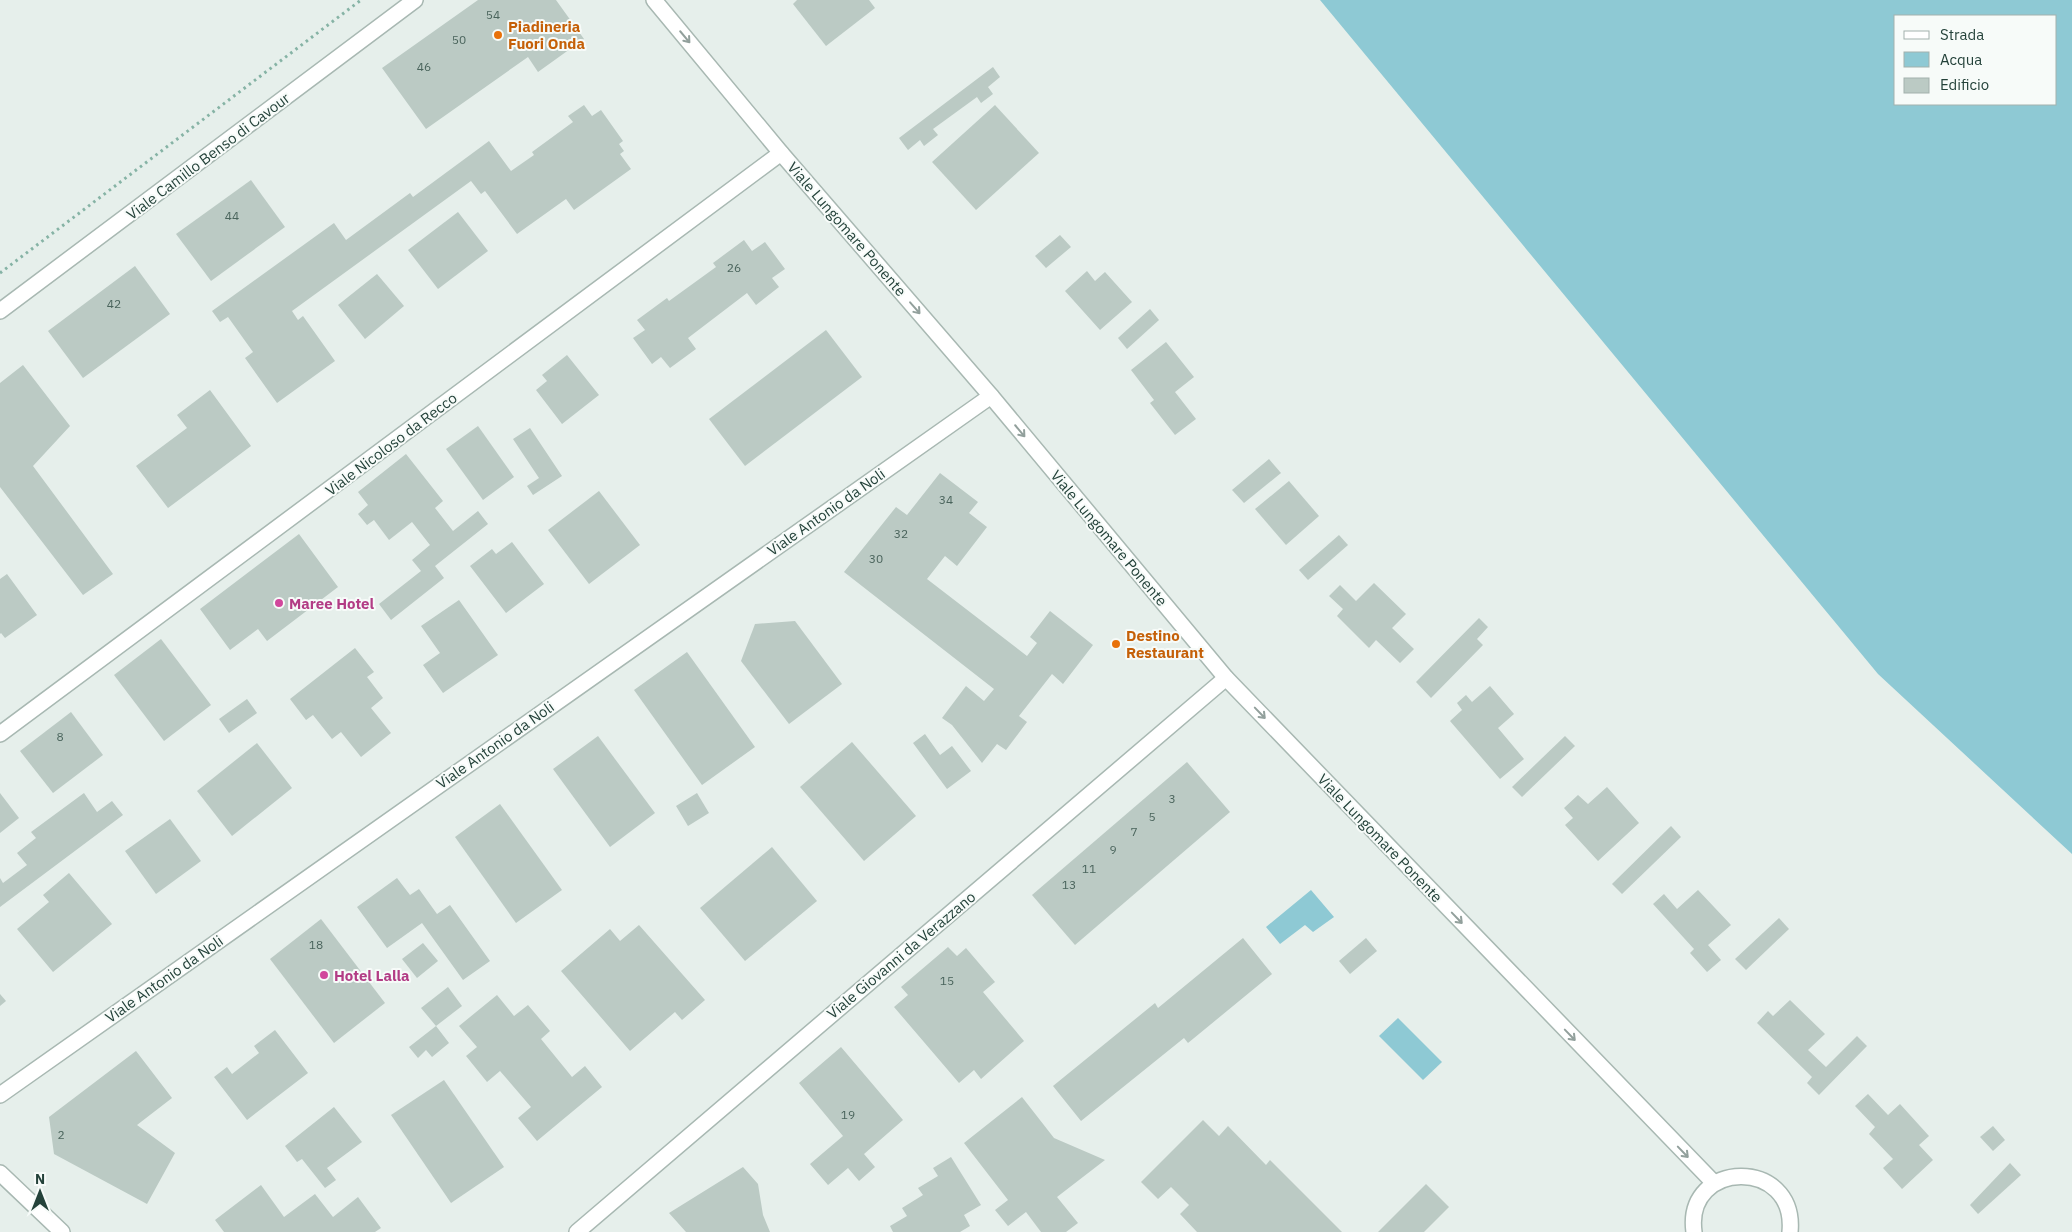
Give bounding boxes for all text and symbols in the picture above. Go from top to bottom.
house number: 54 [486,7,500,22]
legend [1894,15,2057,105]
place label: Piadineria Fuori Onda [508,17,585,53]
text: Strada [1940,25,1984,44]
marker: Piadineria Fuori Onda [492,29,504,41]
one-way arrow [679,31,691,44]
house number: 50 [452,32,466,47]
text: Acqua [1940,50,1982,69]
house number: 46 [417,59,431,74]
text: Edificio [1940,75,1989,94]
street label: Viale Camillo Benso di Cavour [123,88,294,224]
street label: Viale Lungomare Ponente [784,158,910,300]
house number: 44 [225,208,239,223]
house number: 26 [727,260,741,275]
house number: 42 [107,296,121,311]
one-way arrow [909,301,921,314]
street label: Viale Nicoloso da Recco [321,388,461,500]
one-way arrow [1015,425,1026,438]
street label: Viale Antonio da Noli [763,464,889,560]
street label: Viale Lungomare Ponente [1047,466,1171,610]
house number: 34 [939,492,953,507]
house number: 32 [894,526,908,541]
house number: 30 [869,551,883,566]
place label: Maree Hotel [289,594,375,613]
marker: Maree Hotel [273,597,285,609]
place label: Destino Restaurant [1126,626,1204,662]
marker: Destino Restaurant [1110,638,1122,650]
street label: Viale Antonio da Noli [432,697,558,793]
one-way arrow [1254,707,1266,720]
house number: 8 [56,729,64,744]
street label: Viale Lungomare Ponente [1314,770,1446,906]
house number: 3 [1168,791,1176,806]
house number: 5 [1148,809,1156,824]
house number: 7 [1130,824,1138,839]
house number: 9 [1109,842,1117,857]
house number: 11 [1082,861,1096,876]
house number: 13 [1062,877,1076,892]
street label: Viale Giovanni da Verazzano [823,887,979,1023]
one-way arrow [1451,912,1463,925]
street label: Viale Antonio da Noli [101,931,227,1027]
house number: 18 [309,937,323,952]
place label: Hotel Lalla [334,966,410,985]
marker: Hotel Lalla [318,969,330,981]
house number: 15 [940,973,954,988]
one-way arrow [1564,1029,1576,1042]
house number: 19 [841,1107,855,1122]
house number: 2 [57,1127,65,1142]
one-way arrow [1677,1146,1690,1158]
north arrow [15,1167,65,1217]
text: N [35,1170,45,1188]

